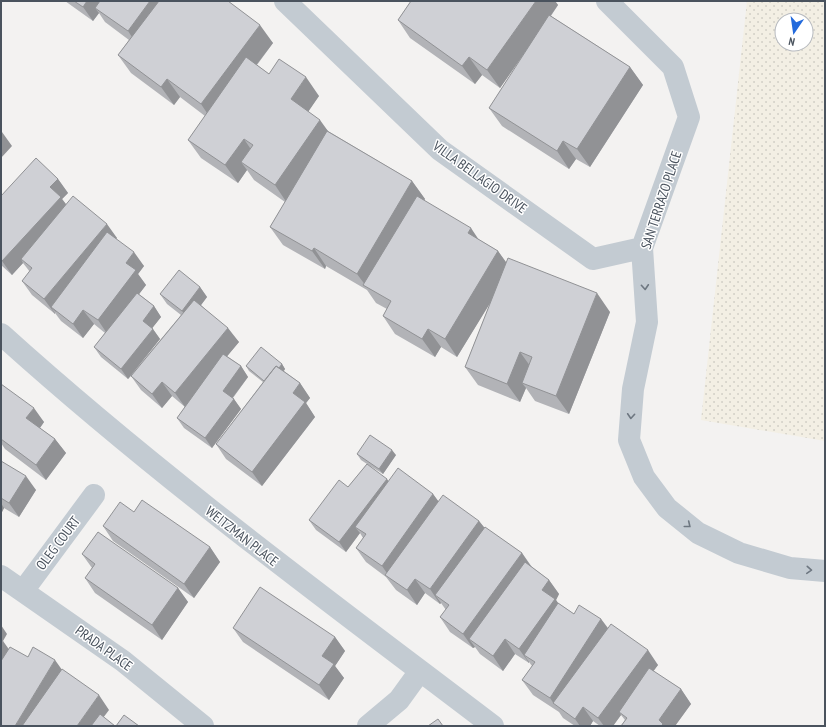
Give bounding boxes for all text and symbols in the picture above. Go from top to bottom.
north arrow [774,12,814,52]
text: N [787,34,796,49]
street label: VILLA BELLAGIO DRIVE [429,136,531,217]
street label: SAN TERRAZO PLACE [637,149,685,251]
one-way arrow [641,284,649,290]
one-way arrow [627,413,636,419]
street label: WEITZMAN PLACE [202,502,282,570]
street label: OLEG COURT [32,512,85,573]
one-way arrow [684,520,691,527]
one-way arrow [806,565,812,574]
street label: PRADA PLACE [72,621,136,675]

